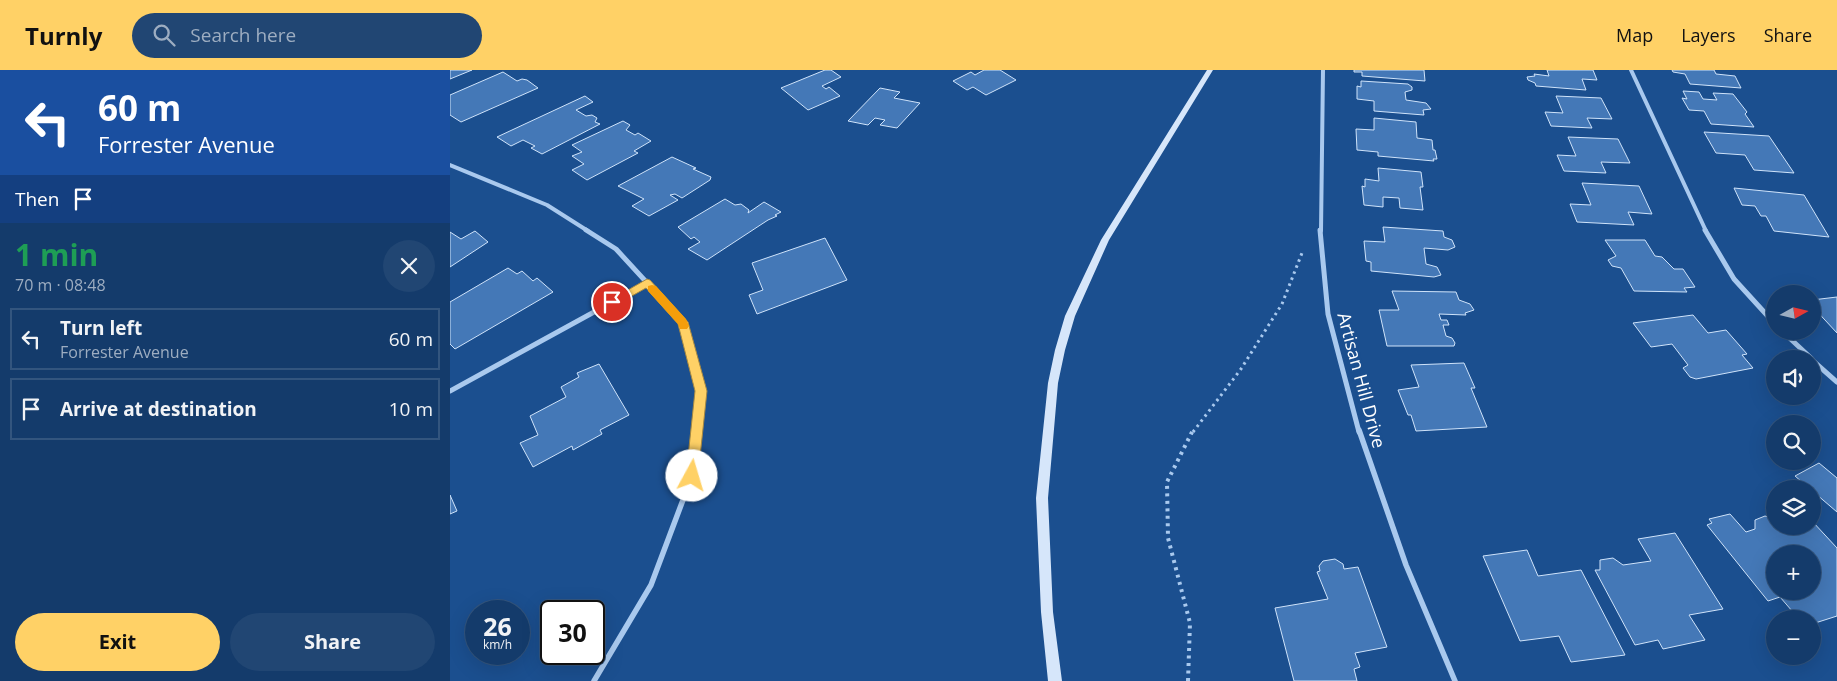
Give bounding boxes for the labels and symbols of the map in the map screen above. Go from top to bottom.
pin [591,281,633,323]
north arrow [1766,285,1821,340]
street label: Artisan Hill Drive [1332,309,1392,451]
position arrow [665,449,717,501]
speed limit sign: 30 [540,600,605,665]

